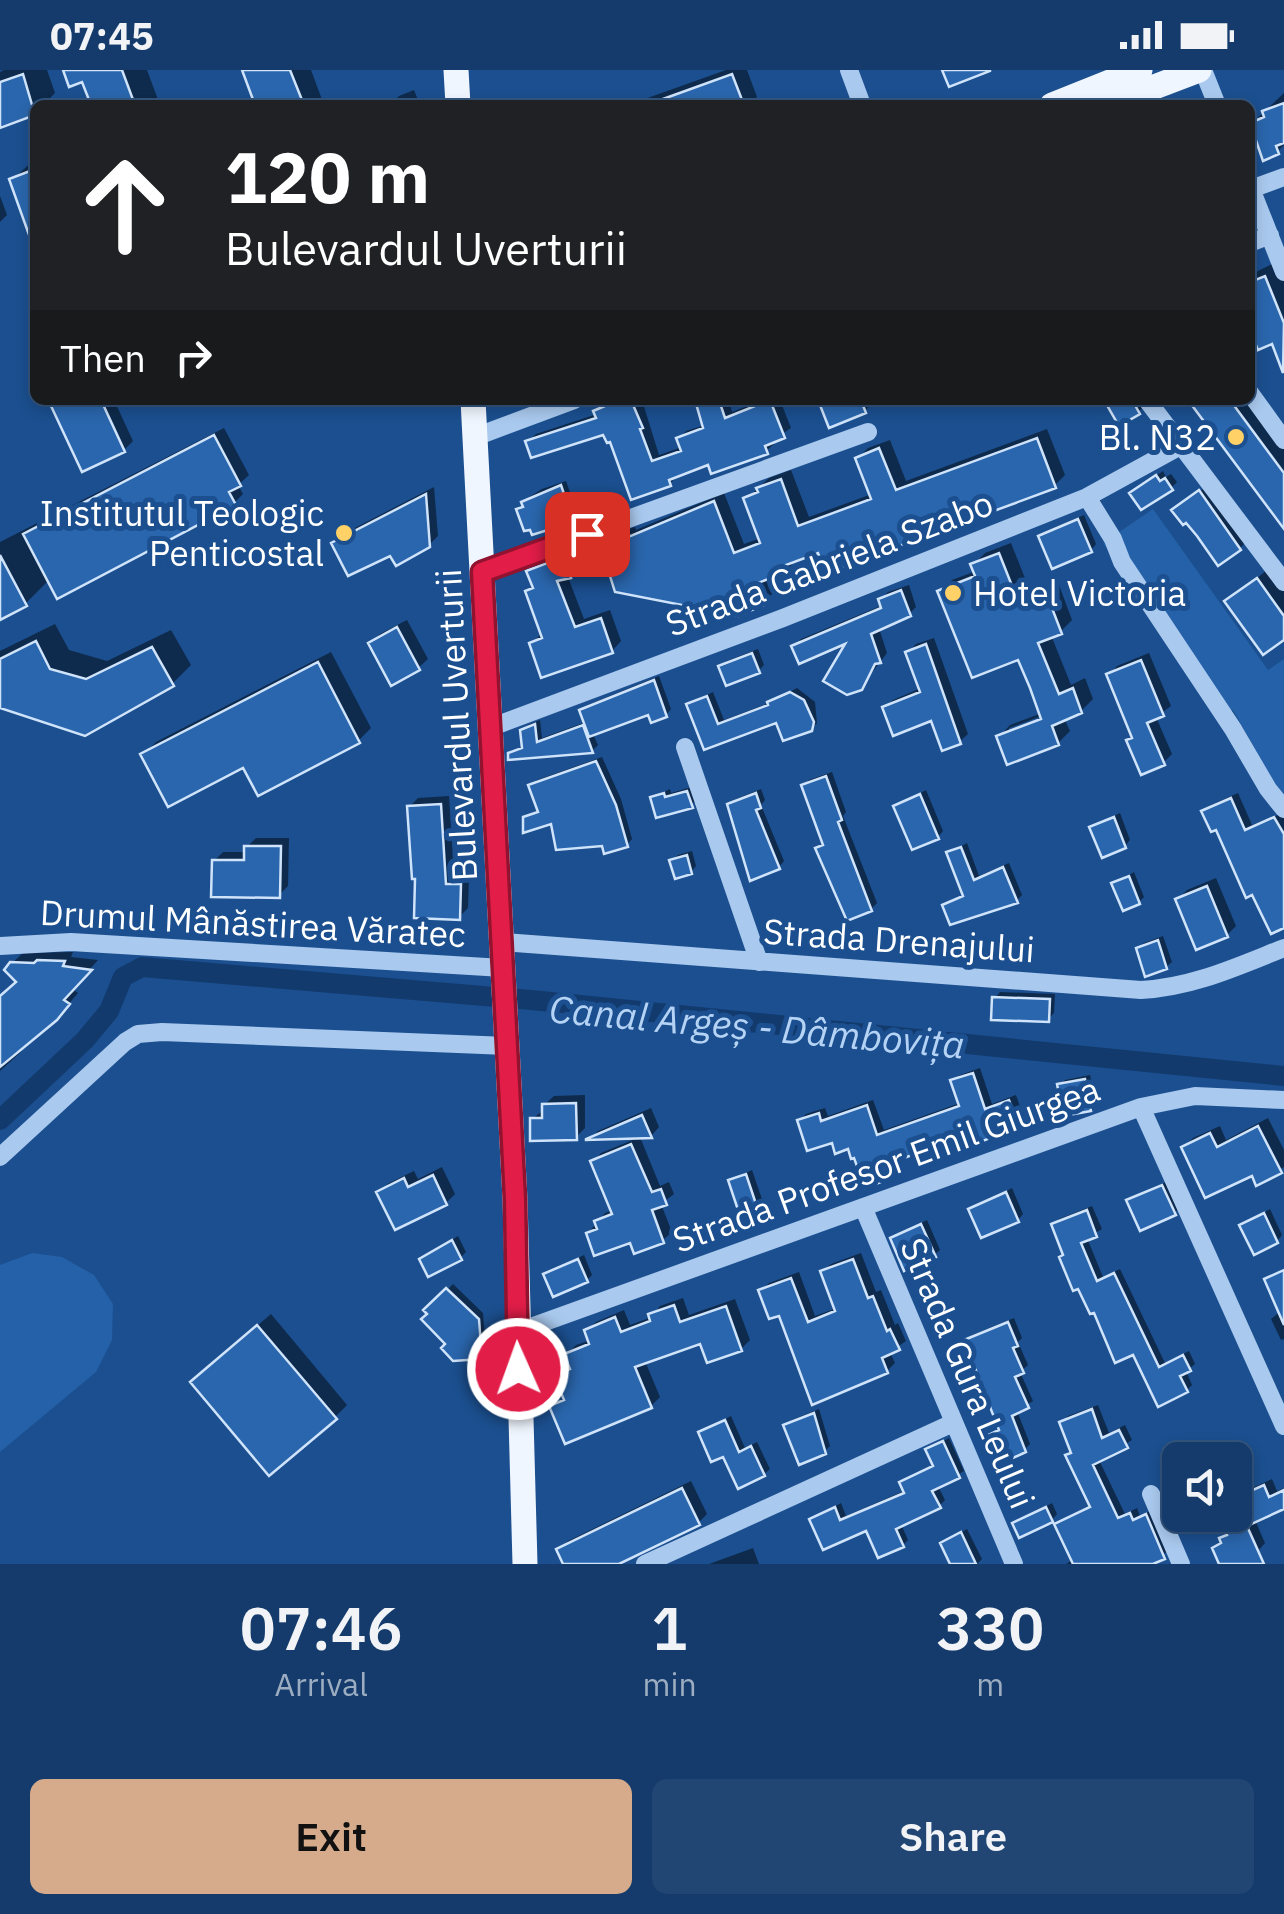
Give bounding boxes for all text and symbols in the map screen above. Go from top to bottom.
text: 07:45 [50,11,154,60]
text: 120 m [225,131,430,222]
icon: ahead [60,140,190,270]
text: Bulevardul Uverturii [225,219,627,277]
icon: right [166,330,221,385]
text: Then [60,333,146,382]
place label: Bl. N32 [1099,414,1216,460]
marker: Bl. N32 [1225,426,1247,448]
street label: Strada Gabriela Szabo [659,479,999,647]
place label: Institutul Teologic Penticostal [40,490,324,576]
pin [545,492,630,577]
icon: arrive [560,507,615,562]
marker: Institutul Teologic Penticostal [333,522,355,544]
street label: Bulevardul Uverturii [425,568,487,882]
place label: Hotel Victoria [973,570,1186,616]
marker: Hotel Victoria [942,582,964,604]
street label: Drumul Mânăstirea Văratec [39,889,467,957]
street label: Strada Drenajului [762,908,1036,972]
water label: Canal Argeș - Dâmbovița [547,983,967,1069]
street label: Strada Profesor Emil Giurgea [666,1065,1106,1263]
street label: Strada Gura Leului [890,1231,1046,1515]
position arrow [466,1317,570,1421]
map controls [1162,1442,1252,1532]
button: sound [1162,1442,1252,1532]
text: 07:46 [240,1588,403,1667]
text: 1 [652,1588,688,1667]
text: 330 [936,1588,1044,1667]
text: Arrival [275,1663,368,1705]
text: min [642,1663,697,1705]
text: m [976,1663,1004,1705]
button: Exit [30,1779,632,1894]
button: Share [652,1779,1254,1894]

